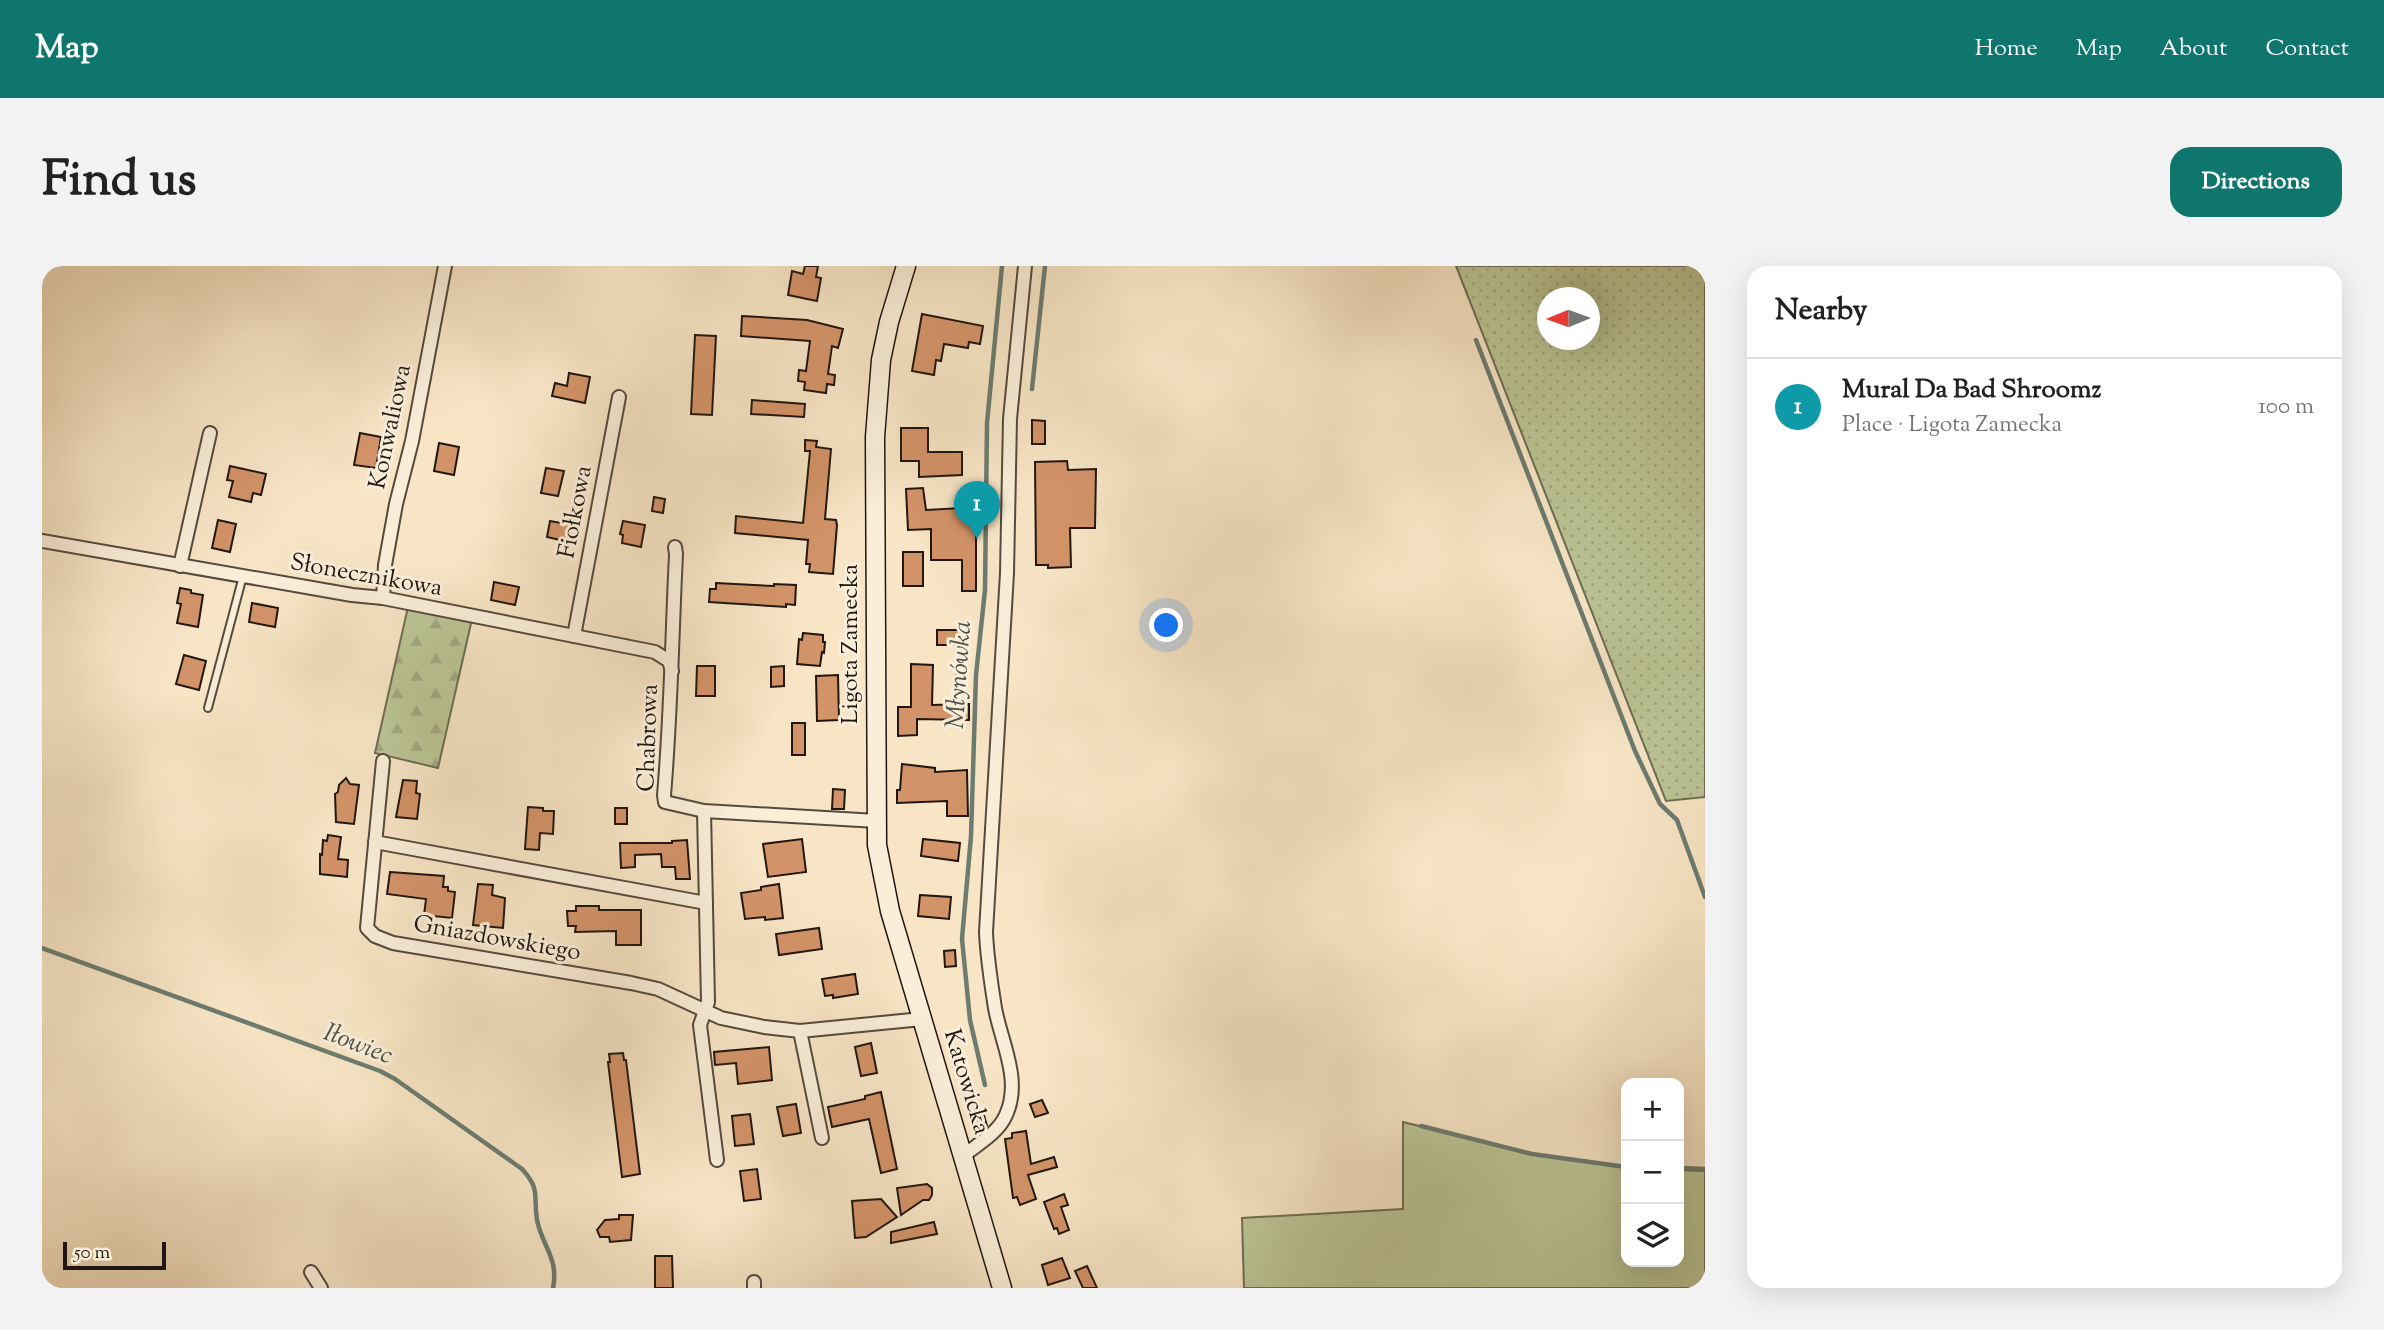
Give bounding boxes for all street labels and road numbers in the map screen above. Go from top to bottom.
street label: Konwaliowa [361,361,421,493]
street label: Fiołkowa [550,463,602,561]
street label: Słonecznikowa [287,546,445,606]
street label: Ligota Zamecka [834,564,868,724]
street label: Chabrowa [630,684,668,792]
street label: Gniazdowskiego [411,908,583,970]
street label: Katowicka [934,1025,998,1139]

